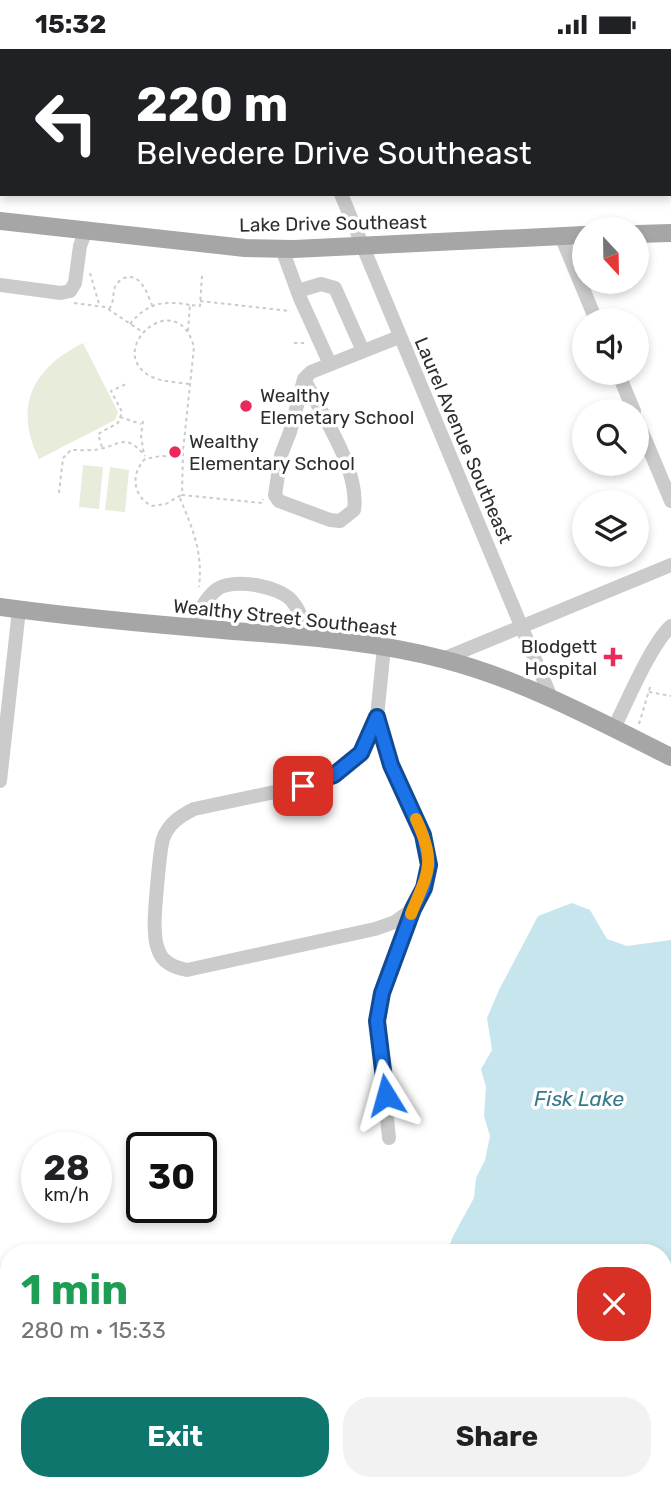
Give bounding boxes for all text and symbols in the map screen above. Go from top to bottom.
text: 15:32 [35,9,106,40]
text: 220 m [136,75,288,133]
icon: left [21,77,112,168]
text: Belvedere Drive Southeast [136,134,531,172]
street label: Lake Drive Southeast [239,210,428,237]
north arrow [572,217,649,294]
map controls [572,217,649,567]
button: sound [572,308,649,385]
street label: Laurel Avenue Southeast [410,334,518,547]
place label: Wealthy Elemetary School [260,384,414,429]
marker: Wealthy Elemetary School [238,398,254,414]
button: search [572,399,649,476]
place label: Wealthy Elementary School [189,430,355,475]
marker: Wealthy Elementary School [167,444,183,460]
button: layers [572,490,649,567]
street label: Wealthy Street Southeast [172,594,399,641]
place label: Blodgett Hospital [521,635,598,680]
marker: Blodgett Hospital [603,647,623,667]
pin [273,756,333,816]
icon: arrive [284,767,322,805]
position arrow [349,1058,423,1132]
water label: Fisk Lake [534,1086,624,1111]
speed limit sign: 30 [126,1132,217,1223]
text: 28 [43,1147,90,1189]
text: km/h [44,1184,89,1206]
text: 1 min [21,1265,128,1315]
button: close [577,1267,651,1341]
text: 280 m · 15:33 [21,1316,166,1344]
button: Exit [21,1397,329,1477]
button: Share [343,1397,651,1477]

